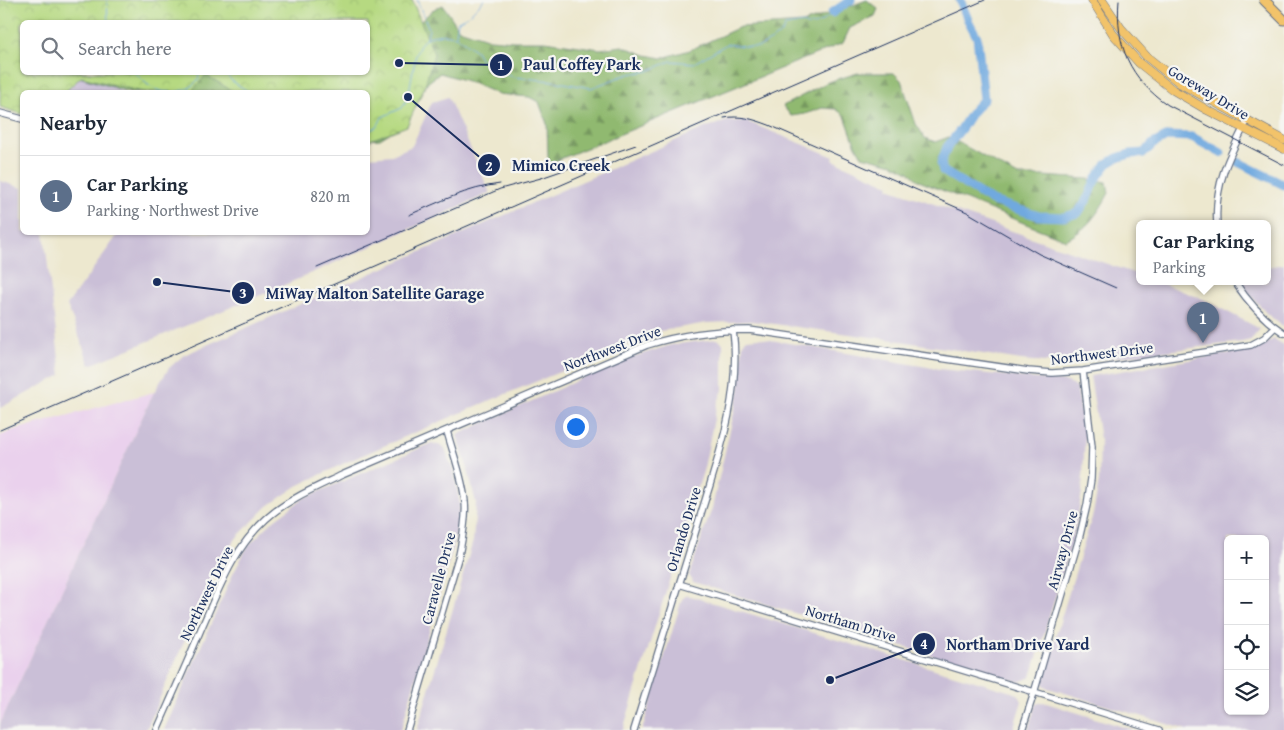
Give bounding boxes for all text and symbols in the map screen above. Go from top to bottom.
search box [20,20,370,75]
icon: search [38,34,66,62]
text: Search here [78,34,172,62]
callout: Paul Coffey Park [489,49,651,80]
text: Paul Coffey Park [523,52,642,76]
text: 1 [497,54,505,75]
street label: Goreway Drive [1164,59,1254,125]
text: Nearby [40,107,107,138]
callout: Mimico Creek [477,150,620,181]
text: Mimico Creek [512,153,611,177]
text: 2 [485,155,493,176]
text: Car Parking [87,170,188,198]
text: 1 [52,184,60,208]
text: 820 m [310,184,350,208]
text: Parking · Northwest Drive [87,198,259,222]
popup [1136,220,1271,285]
text: Car Parking [1153,227,1254,255]
text: Parking [1153,255,1205,279]
callout: MiWay Malton Satellite Garage [231,277,494,308]
text: MiWay Malton Satellite Garage [266,281,484,305]
text: 3 [239,282,247,303]
pin: 1 [1187,302,1219,343]
street label: Northwest Drive [560,320,664,376]
street label: Northwest Drive [1050,336,1154,370]
your location [563,414,589,440]
street label: Orlando Drive [660,484,706,574]
street label: Airway Drive [1041,508,1083,592]
street label: Caravelle Drive [416,530,460,626]
map controls [1224,535,1269,715]
button: + [1224,535,1269,580]
street label: Northwest Drive [174,542,238,644]
button: − [1224,580,1269,625]
street label: Northam Drive [803,599,899,647]
button: locate [1224,625,1269,670]
callout: Northam Drive Yard [911,629,1099,660]
text: Northam Drive Yard [947,632,1090,656]
text: 4 [920,633,928,654]
button: layers [1224,670,1269,715]

